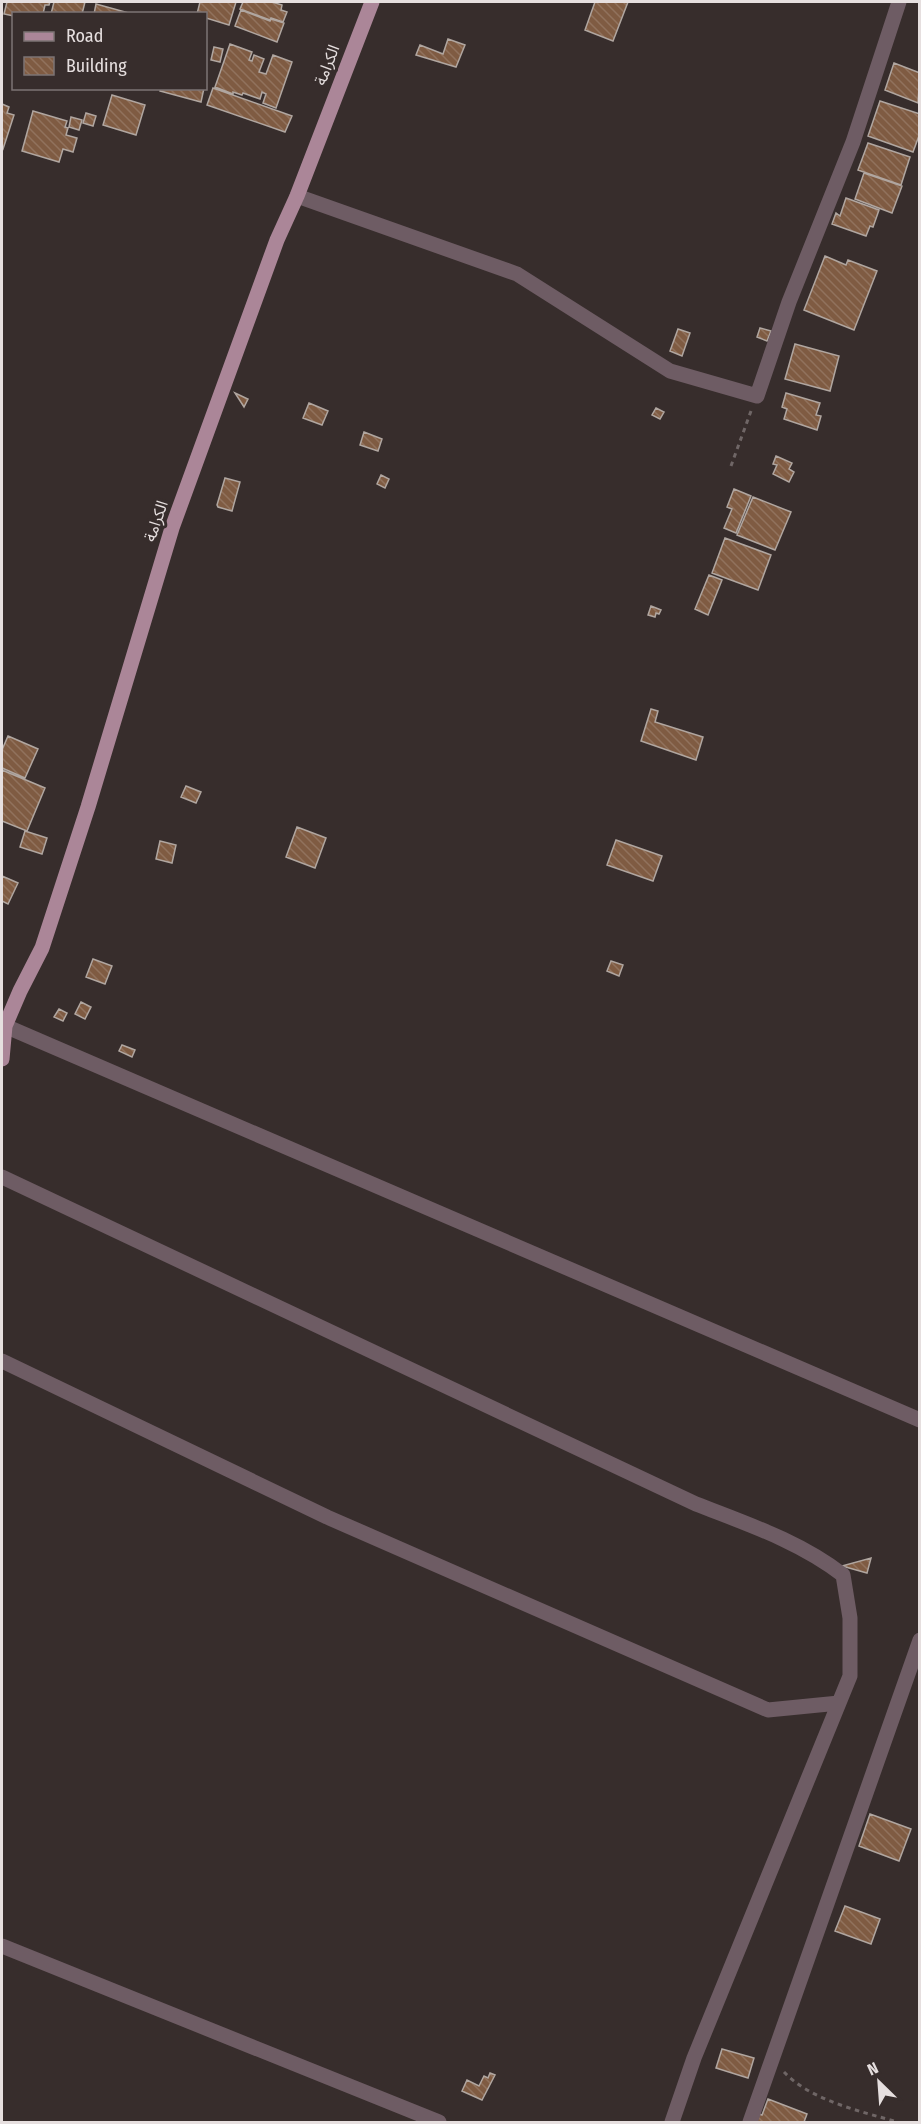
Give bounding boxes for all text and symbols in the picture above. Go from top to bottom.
legend [12,12,207,90]
text: Road [66,25,103,47]
street label: الكرامة [311,42,343,88]
text: Building [66,55,127,77]
street label: الكرامة [140,498,172,544]
north arrow [849,2052,909,2112]
text: N [865,2058,881,2079]

